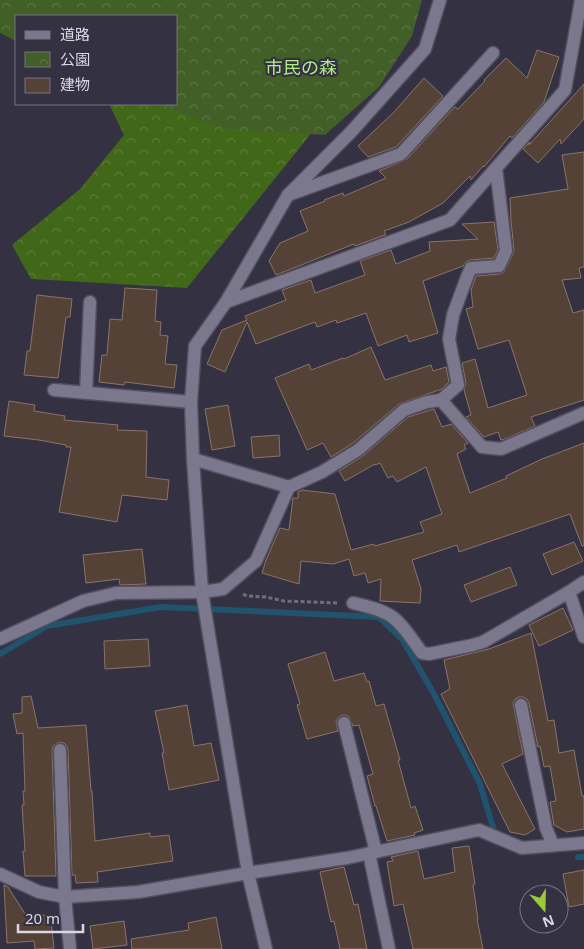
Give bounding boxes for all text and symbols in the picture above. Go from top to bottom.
legend [15,15,178,105]
text: 道路 [60,24,90,44]
text: 公園 [60,49,90,69]
park label: 市民の森 [265,55,337,79]
text: 建物 [60,74,90,94]
north arrow [519,884,569,934]
scale bar [18,902,82,934]
text: 20 m [25,908,60,928]
text: N [540,911,557,933]

